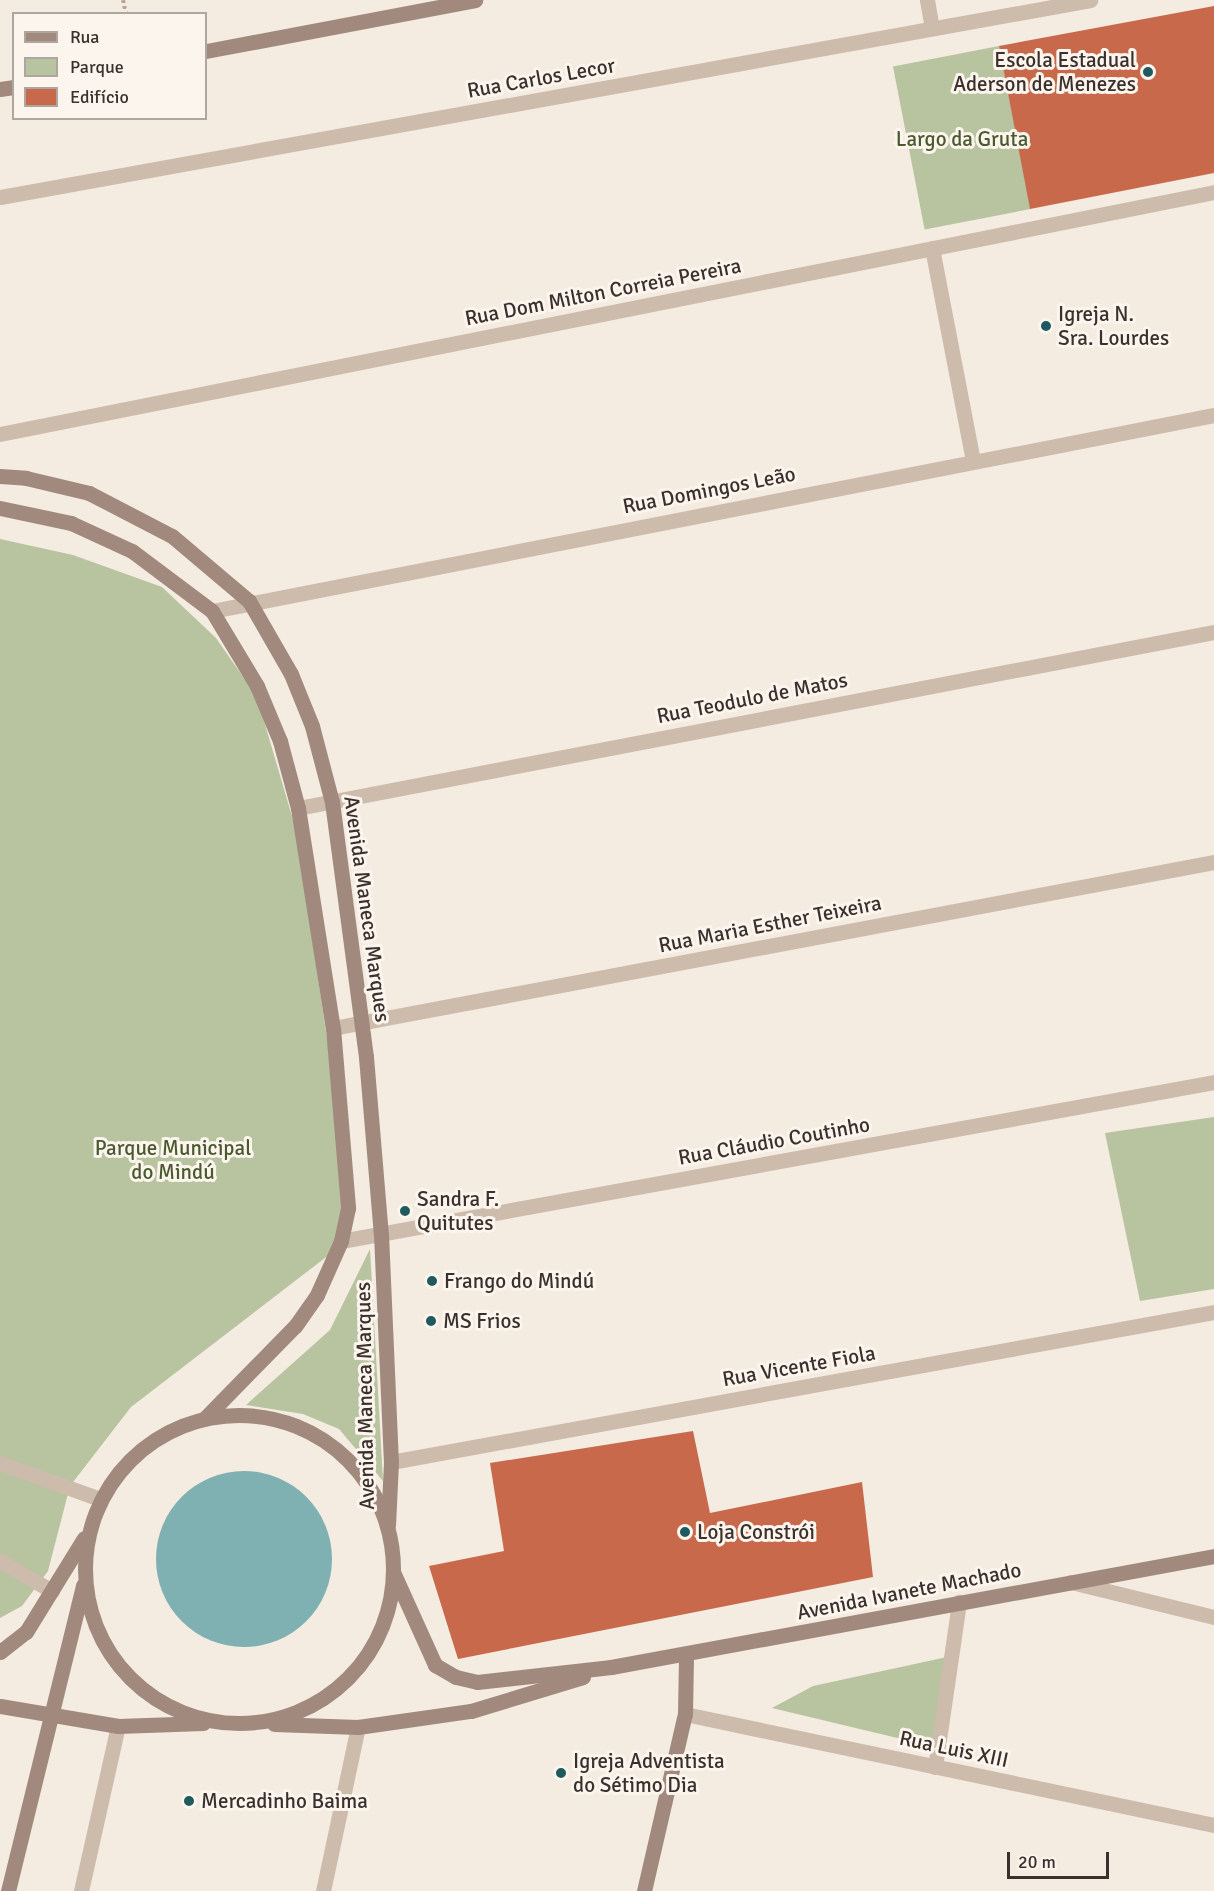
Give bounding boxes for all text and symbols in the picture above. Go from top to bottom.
legend [12,12,207,120]
text: Rua [70,26,99,48]
place label: Escola Estadual Aderson de Menezes [953,47,1136,97]
street label: Rua Carlos Lecor [465,53,617,103]
text: Parque [70,56,124,78]
marker: Escola Estadual Aderson de Menezes [1141,65,1155,79]
text: Edifício [70,86,129,108]
park label: Largo da Gruta [896,126,1028,152]
street label: Rua Dom Milton Correia Pereira [463,253,743,331]
place label: Igreja N. Sra. Lourdes [1058,301,1169,351]
marker: Igreja N. Sra. Lourdes [1039,319,1053,333]
street label: Rua Domingos Leão [620,461,798,519]
street label: Rua Teodulo de Matos [654,667,850,729]
street label: Avenida Maneca Marques [339,794,395,1024]
street label: Rua Maria Esther Teixeira [656,890,884,958]
street label: Rua Cláudio Coutinho [676,1112,872,1170]
park label: Parque Municipal do Mindú [95,1135,251,1185]
place label: Sandra F. Quitutes [417,1186,499,1236]
marker: Sandra F. Quitutes [398,1204,412,1218]
place label: Frango do Mindú [444,1268,594,1294]
marker: Frango do Mindú [425,1274,439,1288]
street label: Avenida Maneca Marques [350,1282,380,1510]
place label: MS Frios [443,1308,521,1334]
marker: MS Frios [424,1314,438,1328]
street label: Rua Vicente Fiola [720,1340,878,1392]
place label: Loja Constrói [697,1519,815,1545]
marker: Loja Constrói [678,1525,692,1539]
street label: Avenida Ivanete Machado [795,1557,1023,1625]
street label: Rua Luis XIII [897,1725,1011,1773]
place label: Igreja Adventista do Sétimo Dia [573,1748,725,1798]
marker: Igreja Adventista do Sétimo Dia [554,1766,568,1780]
place label: Mercadinho Baima [201,1788,368,1814]
marker: Mercadinho Baima [182,1794,196,1808]
scale bar [1010,1840,1112,1878]
text: 20 m [1018,1851,1056,1873]

